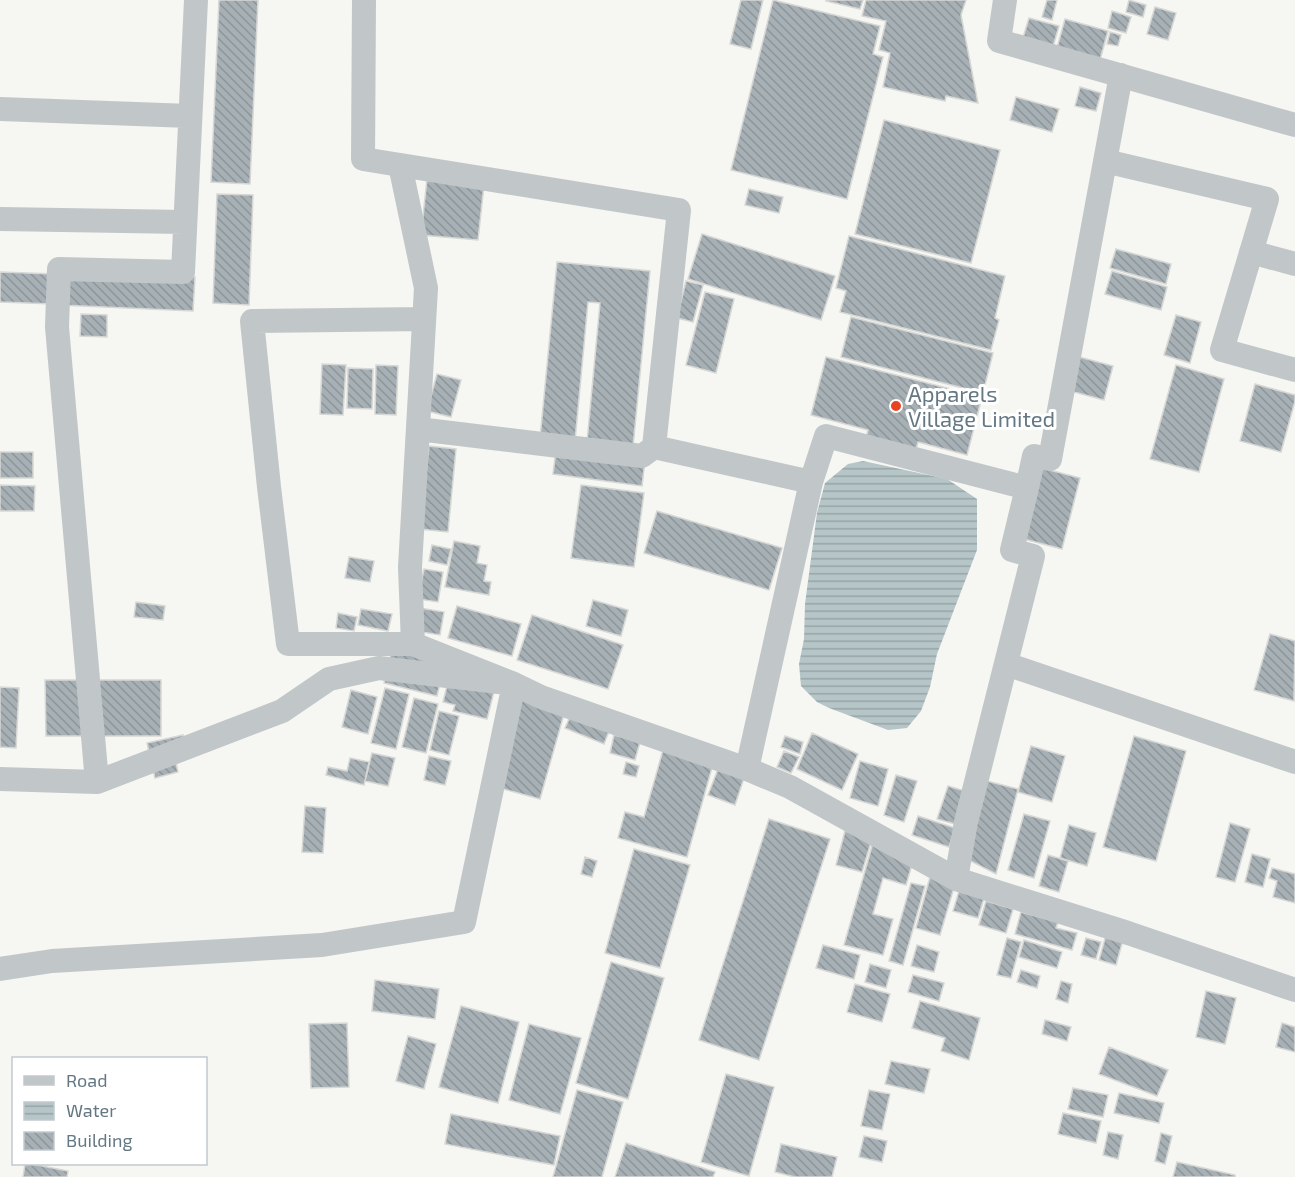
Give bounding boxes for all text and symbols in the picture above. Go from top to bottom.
place label: Apparels Village Limited [908,380,1055,431]
marker: Apparels Village Limited [889,399,903,413]
legend [12,1057,207,1165]
text: Road [66,1069,107,1091]
text: Water [66,1099,116,1121]
text: Building [66,1129,133,1151]

